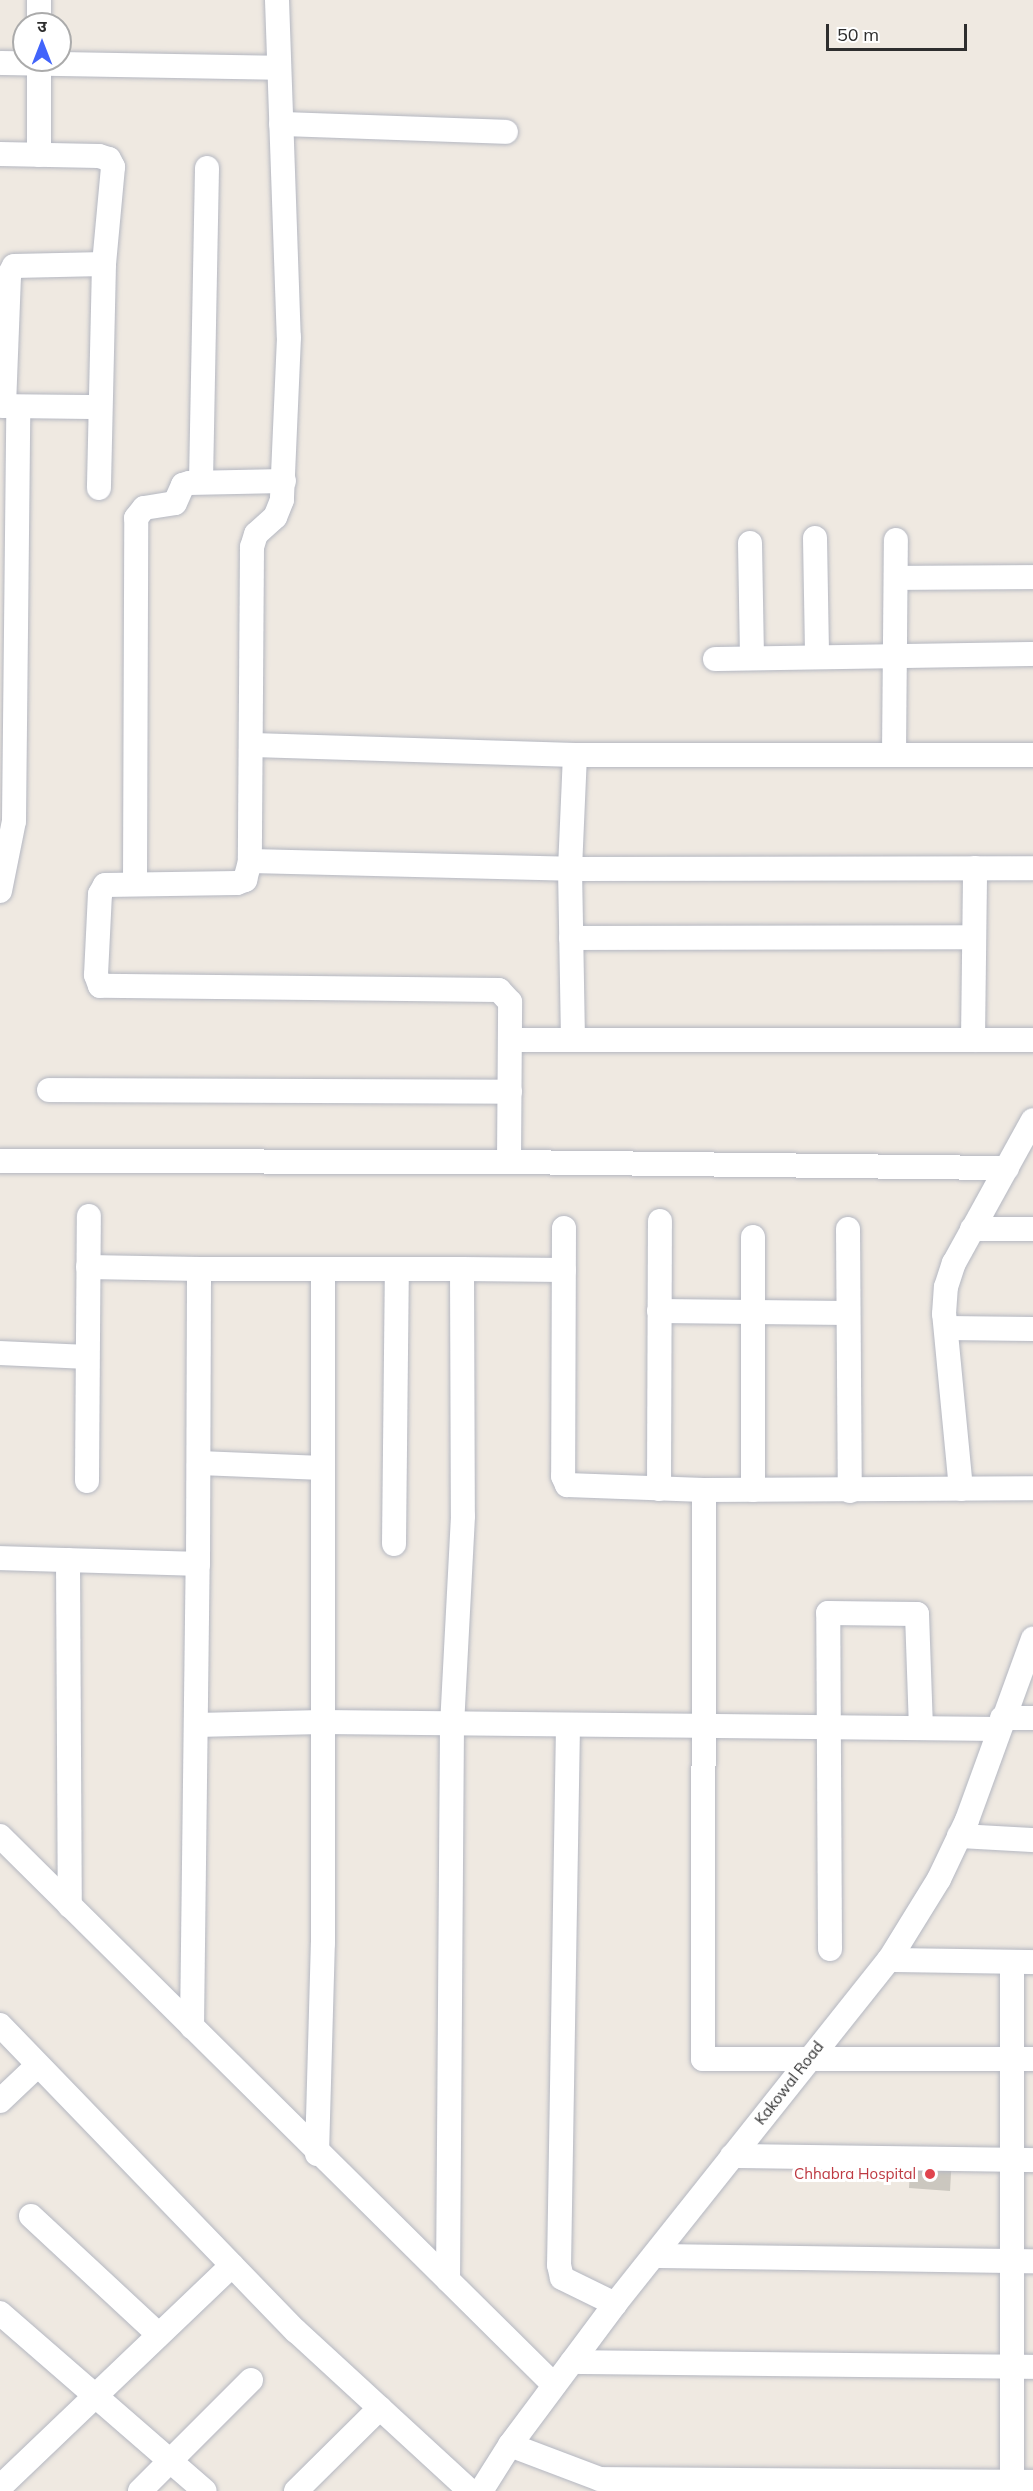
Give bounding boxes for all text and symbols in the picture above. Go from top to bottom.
north arrow [12,12,72,72]
scale bar [829,12,970,50]
text: उ [37,16,47,36]
text: 50 m [837,23,879,46]
street label: Kakowal Road [751,2038,827,2128]
place label: Chhabra Hospital [794,2165,916,2183]
marker: Chhabra Hospital [921,2165,939,2183]

